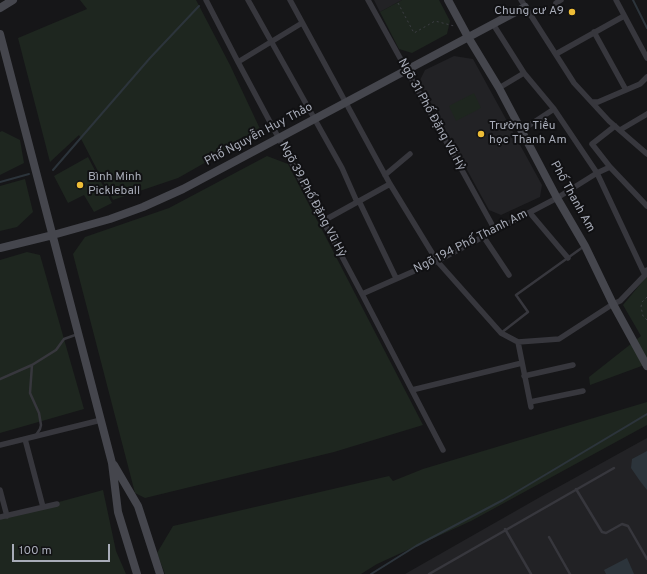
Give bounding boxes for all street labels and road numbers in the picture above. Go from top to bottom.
street label: Ngõ 31 Phố Đặng Vũ Hỷ [394,56,468,174]
street label: Phố Nguyễn Huy Thảo [202,100,316,170]
street label: Ngõ 39 Phố Đặng Vũ Hỷ [275,140,349,260]
street label: Phố Thanh Am [547,159,597,235]
street label: Ngõ 194 Phố Thanh Am [412,207,530,277]

